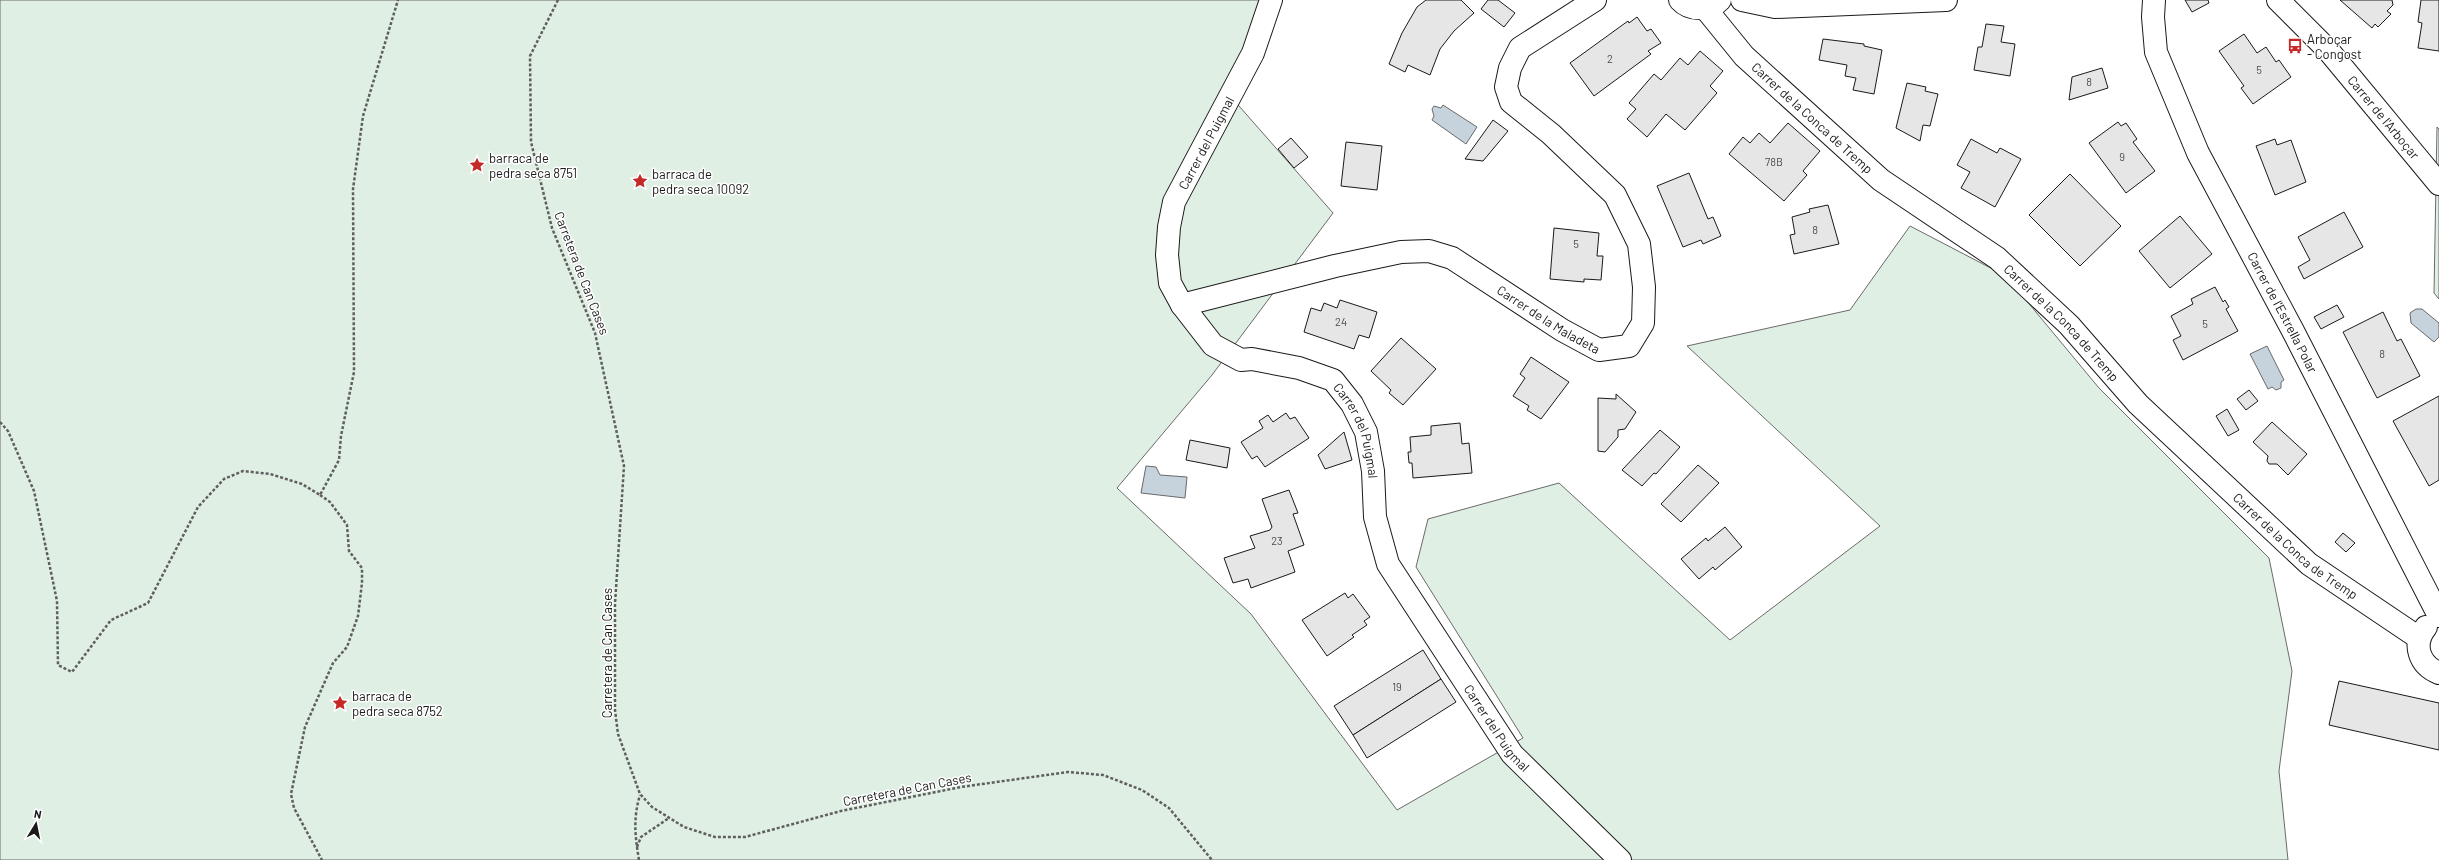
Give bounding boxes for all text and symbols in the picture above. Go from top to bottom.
place label: Arboçar - Congost [2307,31,2362,62]
bus stop icon: Arboçar - Congost [2286,37,2304,55]
house number: 2 [1607,52,1613,65]
street label: Carrer de la Conca de Tremp [1748,59,1876,177]
house number: 5 [2256,63,2262,76]
street label: Carrer de l'Arboçar [2344,72,2423,162]
house number: 8 [2086,75,2092,88]
street label: Carrer del Puigmal [1175,94,1237,192]
place label: barraca de pedra seca 8751 [489,150,577,181]
house number: 9 [2119,150,2125,163]
house number: 78B [1765,155,1783,168]
place icon: barraca de pedra seca 8751 [468,156,486,174]
place label: barraca de pedra seca 10092 [652,166,749,197]
place icon: barraca de pedra seca 10092 [631,172,649,190]
street label: Carretera de Can Cases [551,209,613,337]
house number: 8 [1812,223,1818,236]
house number: 5 [1573,237,1579,250]
street label: Carrer de l'Estrella Polar [2244,249,2321,376]
street label: Carrer de la Conca de Tremp [2001,261,2123,385]
street label: Carrer de la Maladeta [1494,282,1603,357]
house number: 24 [1335,315,1347,328]
house number: 5 [2202,317,2208,330]
house number: 8 [2379,347,2385,360]
street label: Carrer del Puigmal [1330,379,1381,479]
street label: Carrer de la Conca de Tremp [2230,489,2361,603]
house number: 23 [1271,534,1283,547]
street label: Carretera de Can Cases [599,588,615,718]
house number: 19 [1392,680,1402,693]
street label: Carrer del Puigmal [1461,681,1533,775]
place label: barraca de pedra seca 8752 [352,688,443,719]
place icon: barraca de pedra seca 8752 [331,694,349,712]
street label: Carretera de Can Cases [841,769,973,809]
north arrow [16,804,56,844]
text: N [33,807,43,821]

